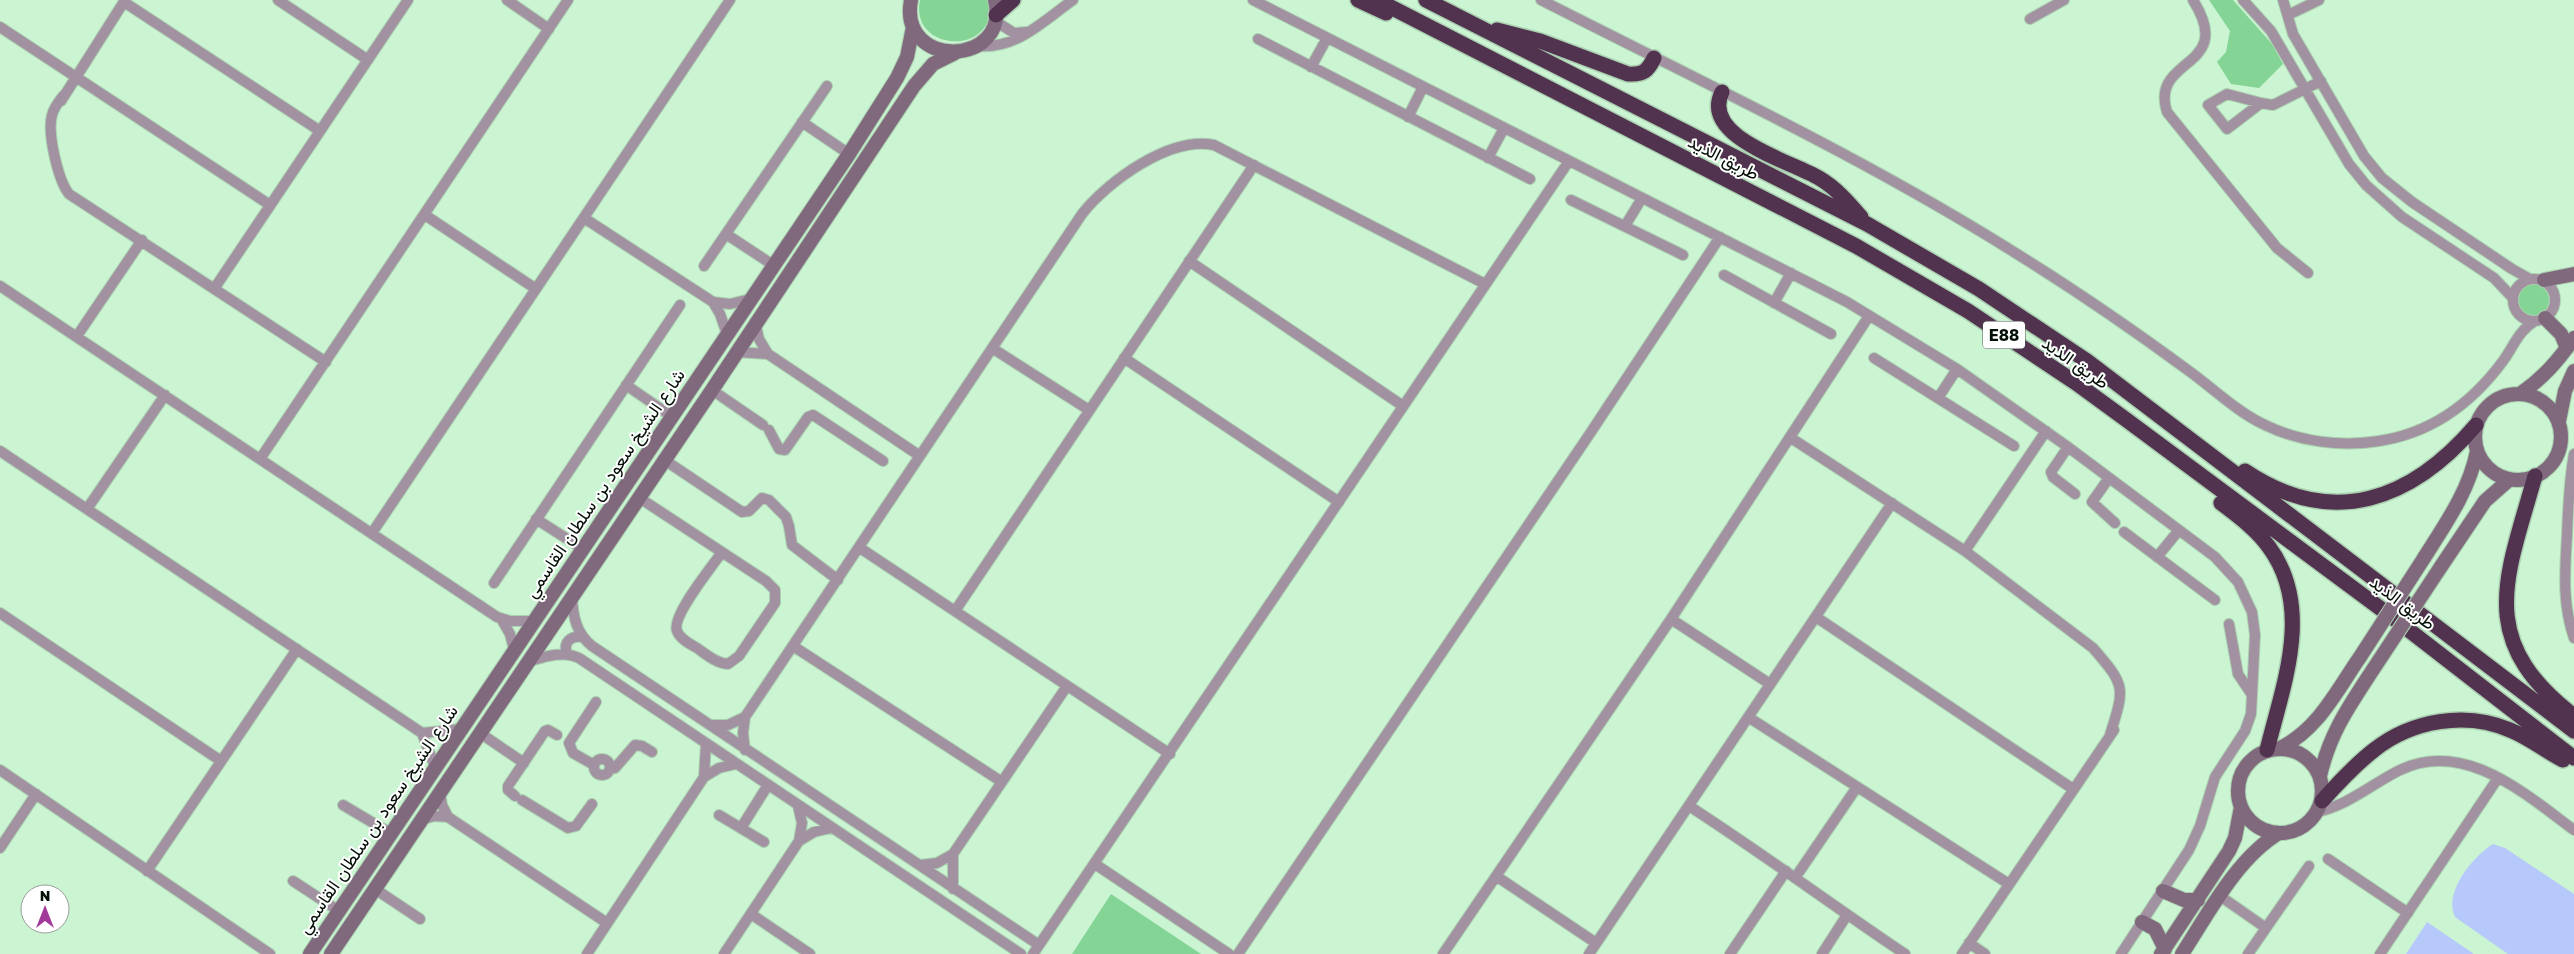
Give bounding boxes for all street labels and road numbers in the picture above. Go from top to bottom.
street label: طريق الذيد [1684,130,1763,185]
road number: E88 [1983,322,2025,348]
street label: طريق الذيد [2038,331,2114,394]
street label: شارع الشيخ سعود بن سلطان القاسمي [519,365,693,604]
street label: طريق الذيد [2365,570,2440,635]
street label: شارع الشيخ سعود بن سلطان القاسمي [292,701,466,940]

